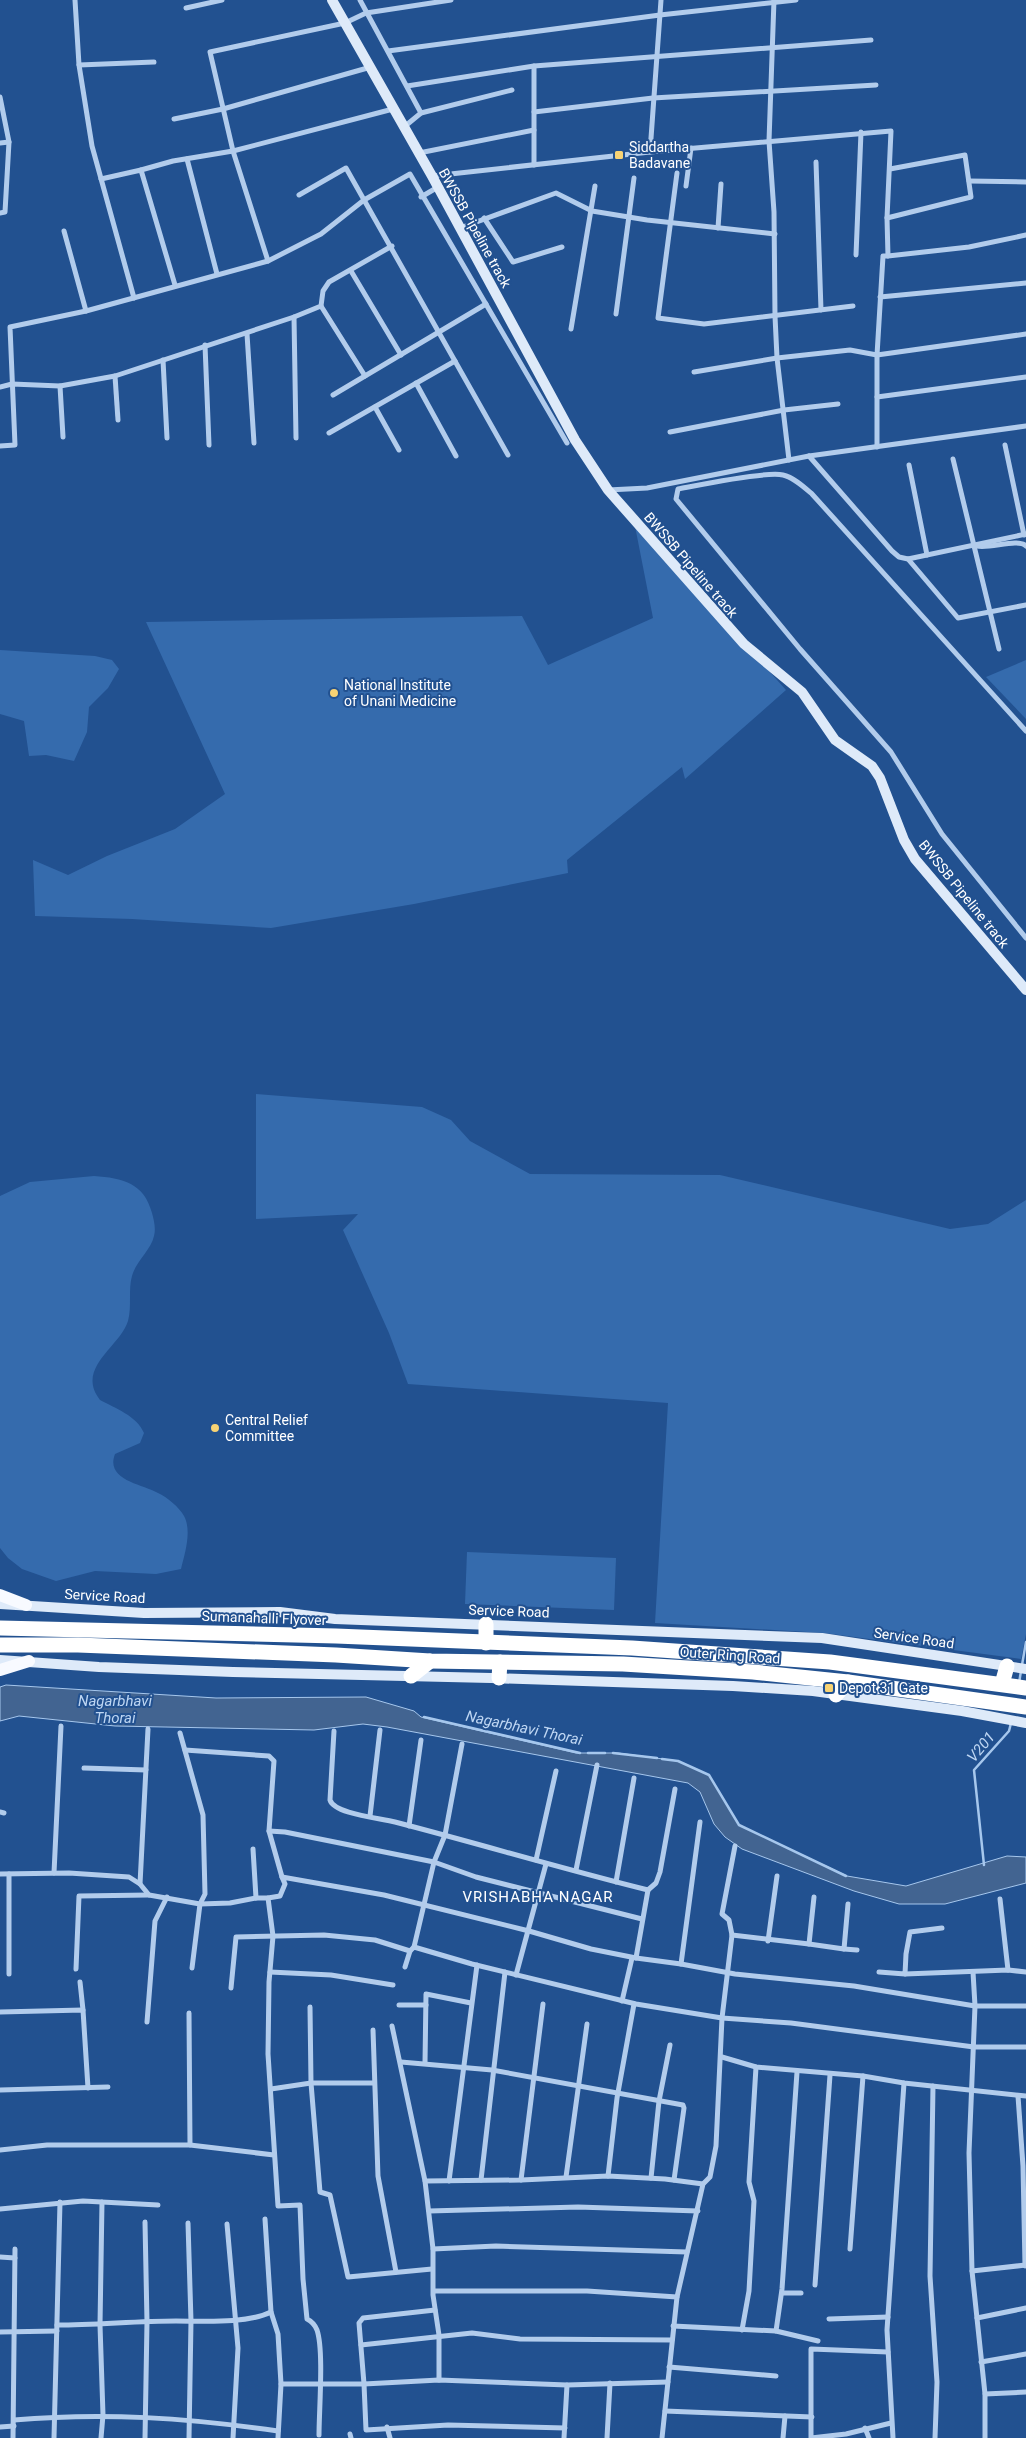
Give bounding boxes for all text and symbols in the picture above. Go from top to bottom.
place label: Siddartha Badavane [629,139,690,171]
marker: Siddartha Badavane [613,149,625,161]
street label: BWSSB Pipeline track [436,166,515,291]
street label: BWSSB Pipeline track [641,509,742,621]
place label: National Institute of Unani Medicine [344,677,456,709]
marker: National Institute of Unani Medicine [328,687,340,699]
street label: BWSSB Pipeline track [916,837,1013,952]
place label: Central Relief Committee [225,1412,308,1444]
marker: Central Relief Committee [209,1422,221,1434]
street label: Service Road [64,1586,146,1606]
street label: Service Road [468,1602,550,1620]
street label: Sumanahalli Flyover [201,1608,327,1628]
street label: Service Road [873,1624,955,1652]
street label: Outer Ring Road [679,1644,781,1666]
place label: Depot 31 Gate [839,1680,928,1696]
marker: Depot 31 Gate [823,1682,835,1694]
water label: Nagarbhavi Thorai [78,1692,152,1727]
water label: Nagarbhavi Thorai [464,1707,584,1749]
water label: V201 [963,1728,999,1766]
district label: VRISHABHA NAGAR [463,1888,613,1906]

